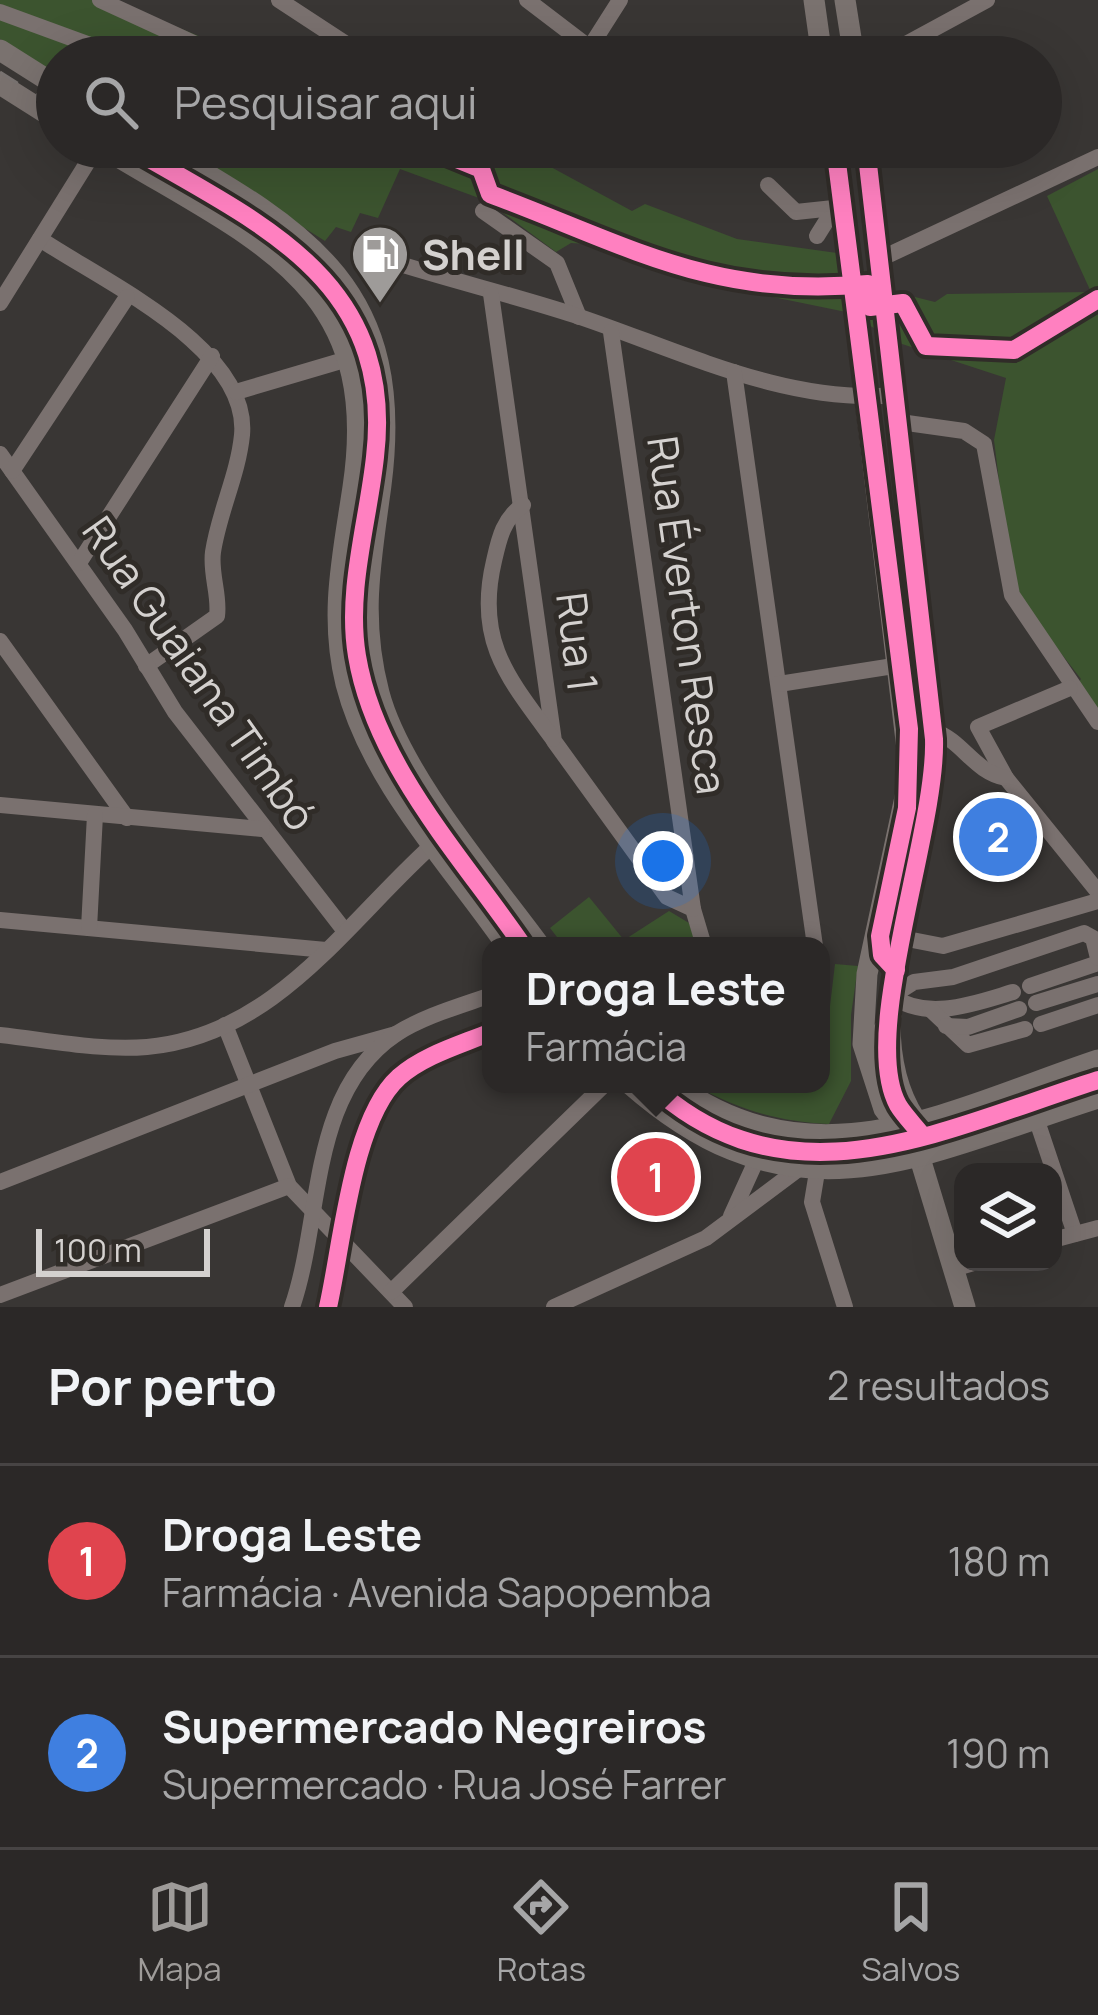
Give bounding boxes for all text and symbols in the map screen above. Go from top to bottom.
search box [36,36,1062,168]
icon: search [78,69,144,135]
text: Pesquisar aqui [174,71,478,133]
fuel station icon: Shell [349,223,411,305]
place label: Shell [422,225,525,283]
street label: Rua Éverton Resca [634,432,742,798]
street label: Rua Guaiana Timbó [70,504,330,842]
street label: Rua 1 [543,589,613,695]
pin: 2 [959,792,1037,882]
your location [633,831,693,891]
popup [482,937,830,1093]
text: Droga Leste [526,957,786,1019]
text: Farmácia [526,1019,687,1073]
pin: 1 [617,1132,695,1222]
map controls [954,1163,1062,1271]
button: layers [954,1163,1062,1271]
scale bar [36,1223,210,1276]
text: 100 m [54,1227,142,1272]
text: Por perto [48,1351,277,1420]
text: 2 resultados [827,1358,1050,1412]
text: Droga Leste [162,1503,422,1565]
text: 1 [78,1534,96,1588]
text: 180 m [947,1534,1050,1588]
text: Farmácia · Avenida Sapopemba [162,1565,712,1619]
text: Supermercado Negreiros [162,1695,707,1757]
text: 2 [75,1726,99,1780]
text: 190 m [946,1726,1050,1780]
text: Supermercado · Rua José Farrer [162,1757,727,1811]
tab: Mapa [138,1874,222,1991]
tab: Rotas [497,1874,586,1991]
tab: Salvos [861,1874,960,1991]

